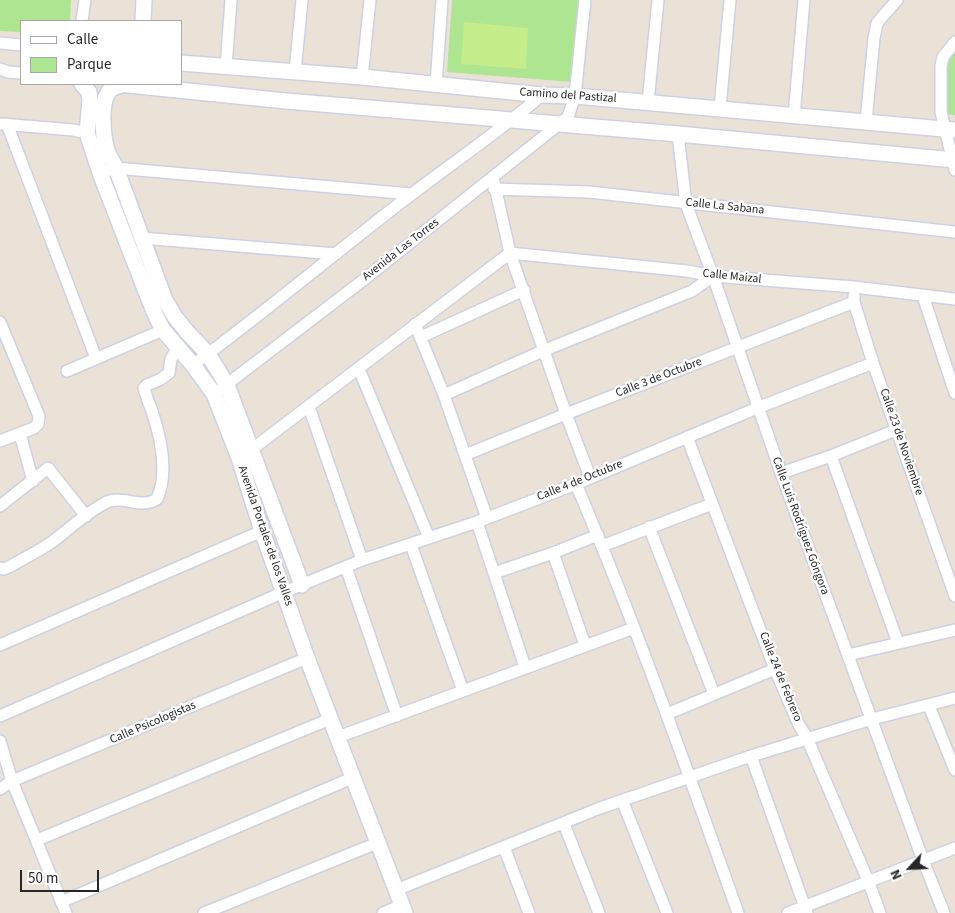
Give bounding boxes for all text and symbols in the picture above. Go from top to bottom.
legend [20,20,182,85]
text: Calle [67,29,98,50]
text: Parque [67,54,111,75]
street label: Camino del Pastizal [519,85,617,107]
street label: Calle La Sabana [685,196,765,218]
street label: Avenida Las Torres [360,216,442,284]
street label: Calle Maizal [702,267,762,287]
street label: Calle 3 de Octubre [614,355,704,401]
street label: Calle 23 de Noviembre [876,387,926,497]
street label: Calle Luis Rodríguez Góngora [768,455,832,597]
street label: Calle 4 de Octubre [535,457,625,505]
street label: Avenida Portales de los Valles [234,464,296,608]
street label: Calle 24 de Febrero [755,630,805,724]
street label: Calle Psicologistas [108,698,198,748]
north arrow [885,843,935,893]
scale bar [22,860,101,892]
text: N [885,866,907,883]
text: 50 m [28,868,58,889]

